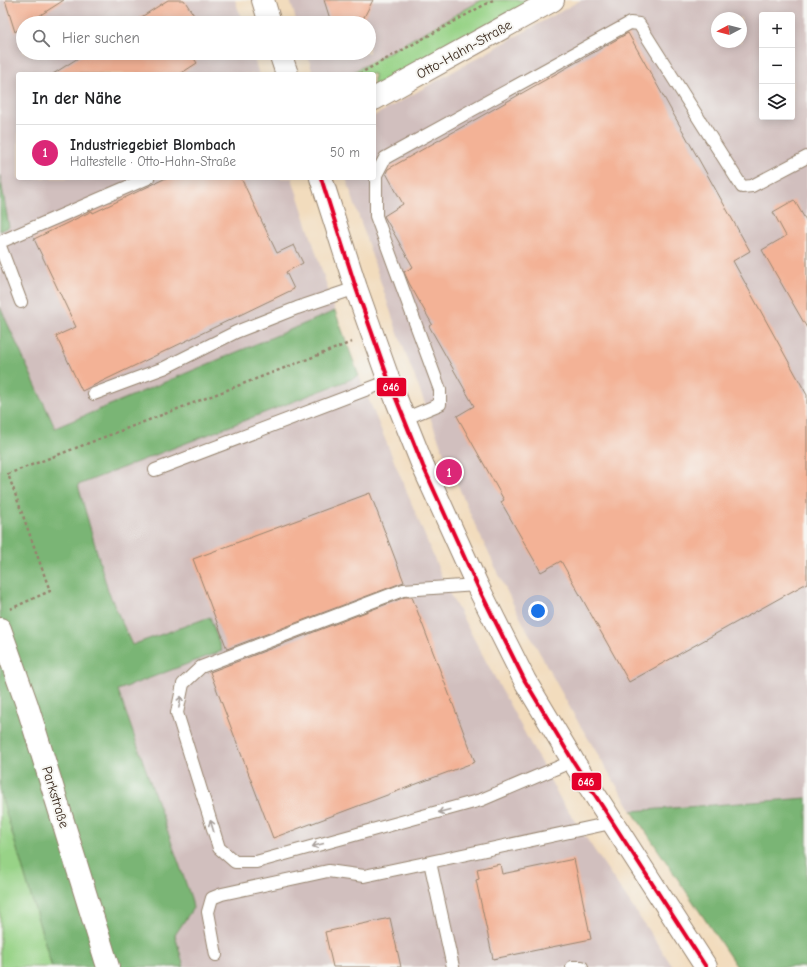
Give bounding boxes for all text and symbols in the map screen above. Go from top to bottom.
north arrow [711,12,747,48]
map controls [759,12,795,120]
button: + [759,12,795,48]
search box [16,16,376,60]
street label: Otto-Hahn-Straße [414,16,515,83]
icon: search [30,27,52,49]
text: Hier suchen [62,29,140,47]
button: − [759,48,795,84]
button: layers [759,84,795,120]
text: In der Nähe [32,89,121,108]
text: Industriegebiet Blombach [70,136,236,154]
text: 1 [42,145,48,160]
text: 50 m [330,145,360,160]
text: Haltestelle · Otto-Hahn-Straße [70,154,236,169]
line badge: 646 [376,377,407,397]
text: 646 [383,381,400,394]
pin: 1 [436,457,462,487]
your location [528,601,548,621]
one-way arrow [176,695,184,708]
street label: Parkstraße [38,764,73,830]
line badge: 646 [571,772,602,791]
text: 646 [578,776,595,789]
one-way arrow [437,807,450,815]
one-way arrow [208,820,215,833]
one-way arrow [312,841,325,849]

